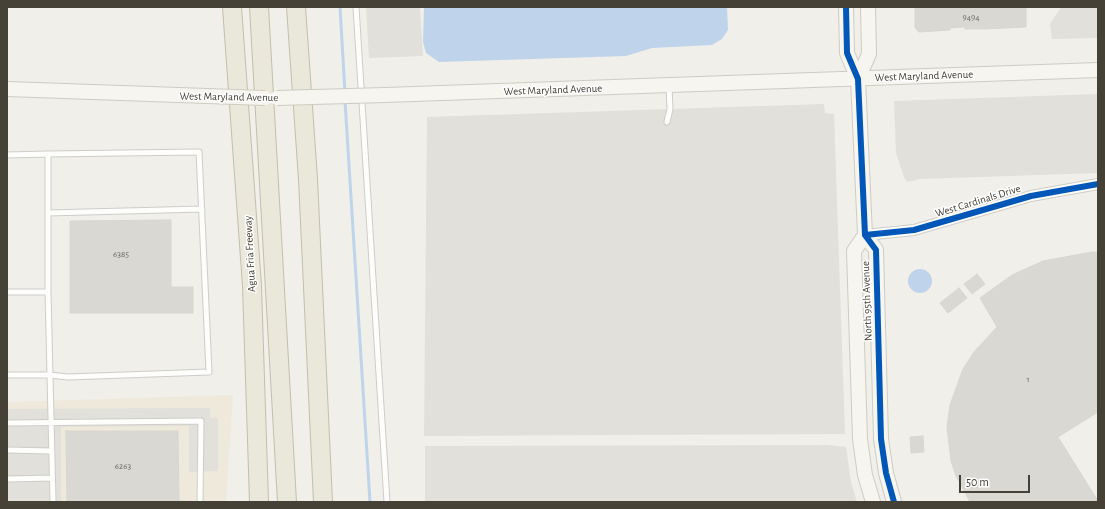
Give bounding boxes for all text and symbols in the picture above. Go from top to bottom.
house number: 9494 [962,12,980,22]
street label: West Maryland Avenue [874,68,974,84]
street label: West Maryland Avenue [503,82,603,98]
street label: West Maryland Avenue [180,90,278,104]
street label: West Cardinals Drive [934,182,1022,220]
street label: Agua Fria Freeway [241,215,259,293]
house number: 6385 [113,249,129,259]
street label: North 95th Avenue [859,261,875,341]
house number: 1 [1026,374,1030,384]
house number: 6263 [115,461,131,471]
scale bar [961,467,1032,493]
text: 50 m [966,476,989,488]

